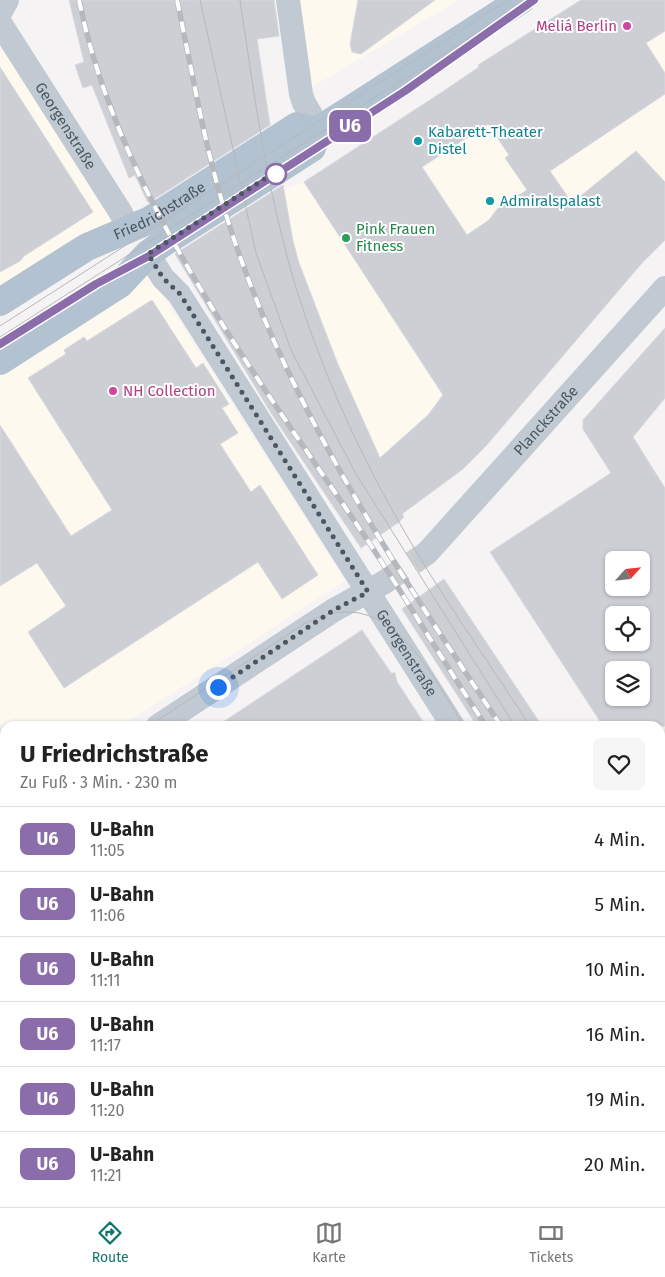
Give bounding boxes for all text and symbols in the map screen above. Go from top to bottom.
place label: Meliá Berlin [536,17,617,35]
marker: Meliá Berlin [621,20,633,32]
street label: Georgenstraße [31,79,100,173]
line badge: U6 [328,110,372,142]
text: U6 [339,115,361,137]
place label: Kabarett-Theater Distel [428,123,543,158]
marker: Kabarett-Theater Distel [412,135,424,147]
unlabelled marker [265,163,287,185]
street label: Friedrichstraße [111,178,209,244]
place label: Admiralspalast [500,192,601,210]
marker: Admiralspalast [484,195,496,207]
place label: Pink Frauen Fitness [356,220,435,255]
marker: Pink Frauen Fitness [340,232,352,244]
place label: NH Collection [123,382,216,400]
street label: Planckstraße [510,382,582,459]
marker: NH Collection [107,385,119,397]
north arrow [605,551,650,596]
map controls [605,551,650,706]
street label: Georgenstraße [372,606,441,700]
button: locate [605,606,650,651]
button: layers [605,661,650,706]
your location [206,675,231,700]
button: heart [593,738,645,790]
text: U Friedrichstraße [20,740,209,768]
text: Zu Fuß · 3 Min. · 230 m [20,773,177,792]
text: U-Bahn [90,818,154,841]
text: U6 [37,828,58,850]
text: 4 Min. [594,828,645,851]
text: 11:05 [90,841,124,860]
text: U-Bahn [90,883,154,906]
text: U6 [37,893,58,915]
text: 5 Min. [595,893,645,916]
text: 11:06 [90,906,125,925]
text: U-Bahn [90,948,154,971]
text: U6 [37,958,58,980]
text: 10 Min. [585,958,645,981]
text: 11:11 [90,971,120,990]
text: U-Bahn [90,1013,154,1036]
text: U6 [37,1023,58,1045]
text: 16 Min. [586,1023,645,1046]
text: 11:17 [90,1036,121,1055]
text: U-Bahn [90,1078,154,1101]
text: U6 [37,1088,58,1110]
text: 19 Min. [586,1088,645,1111]
text: 11:20 [90,1101,124,1120]
text: U-Bahn [90,1143,154,1166]
text: U6 [37,1153,58,1175]
text: 20 Min. [584,1153,645,1176]
text: 11:21 [90,1166,122,1185]
tab: Route [92,1219,129,1266]
tab: Karte [312,1219,346,1266]
tab: Tickets [529,1219,573,1266]

